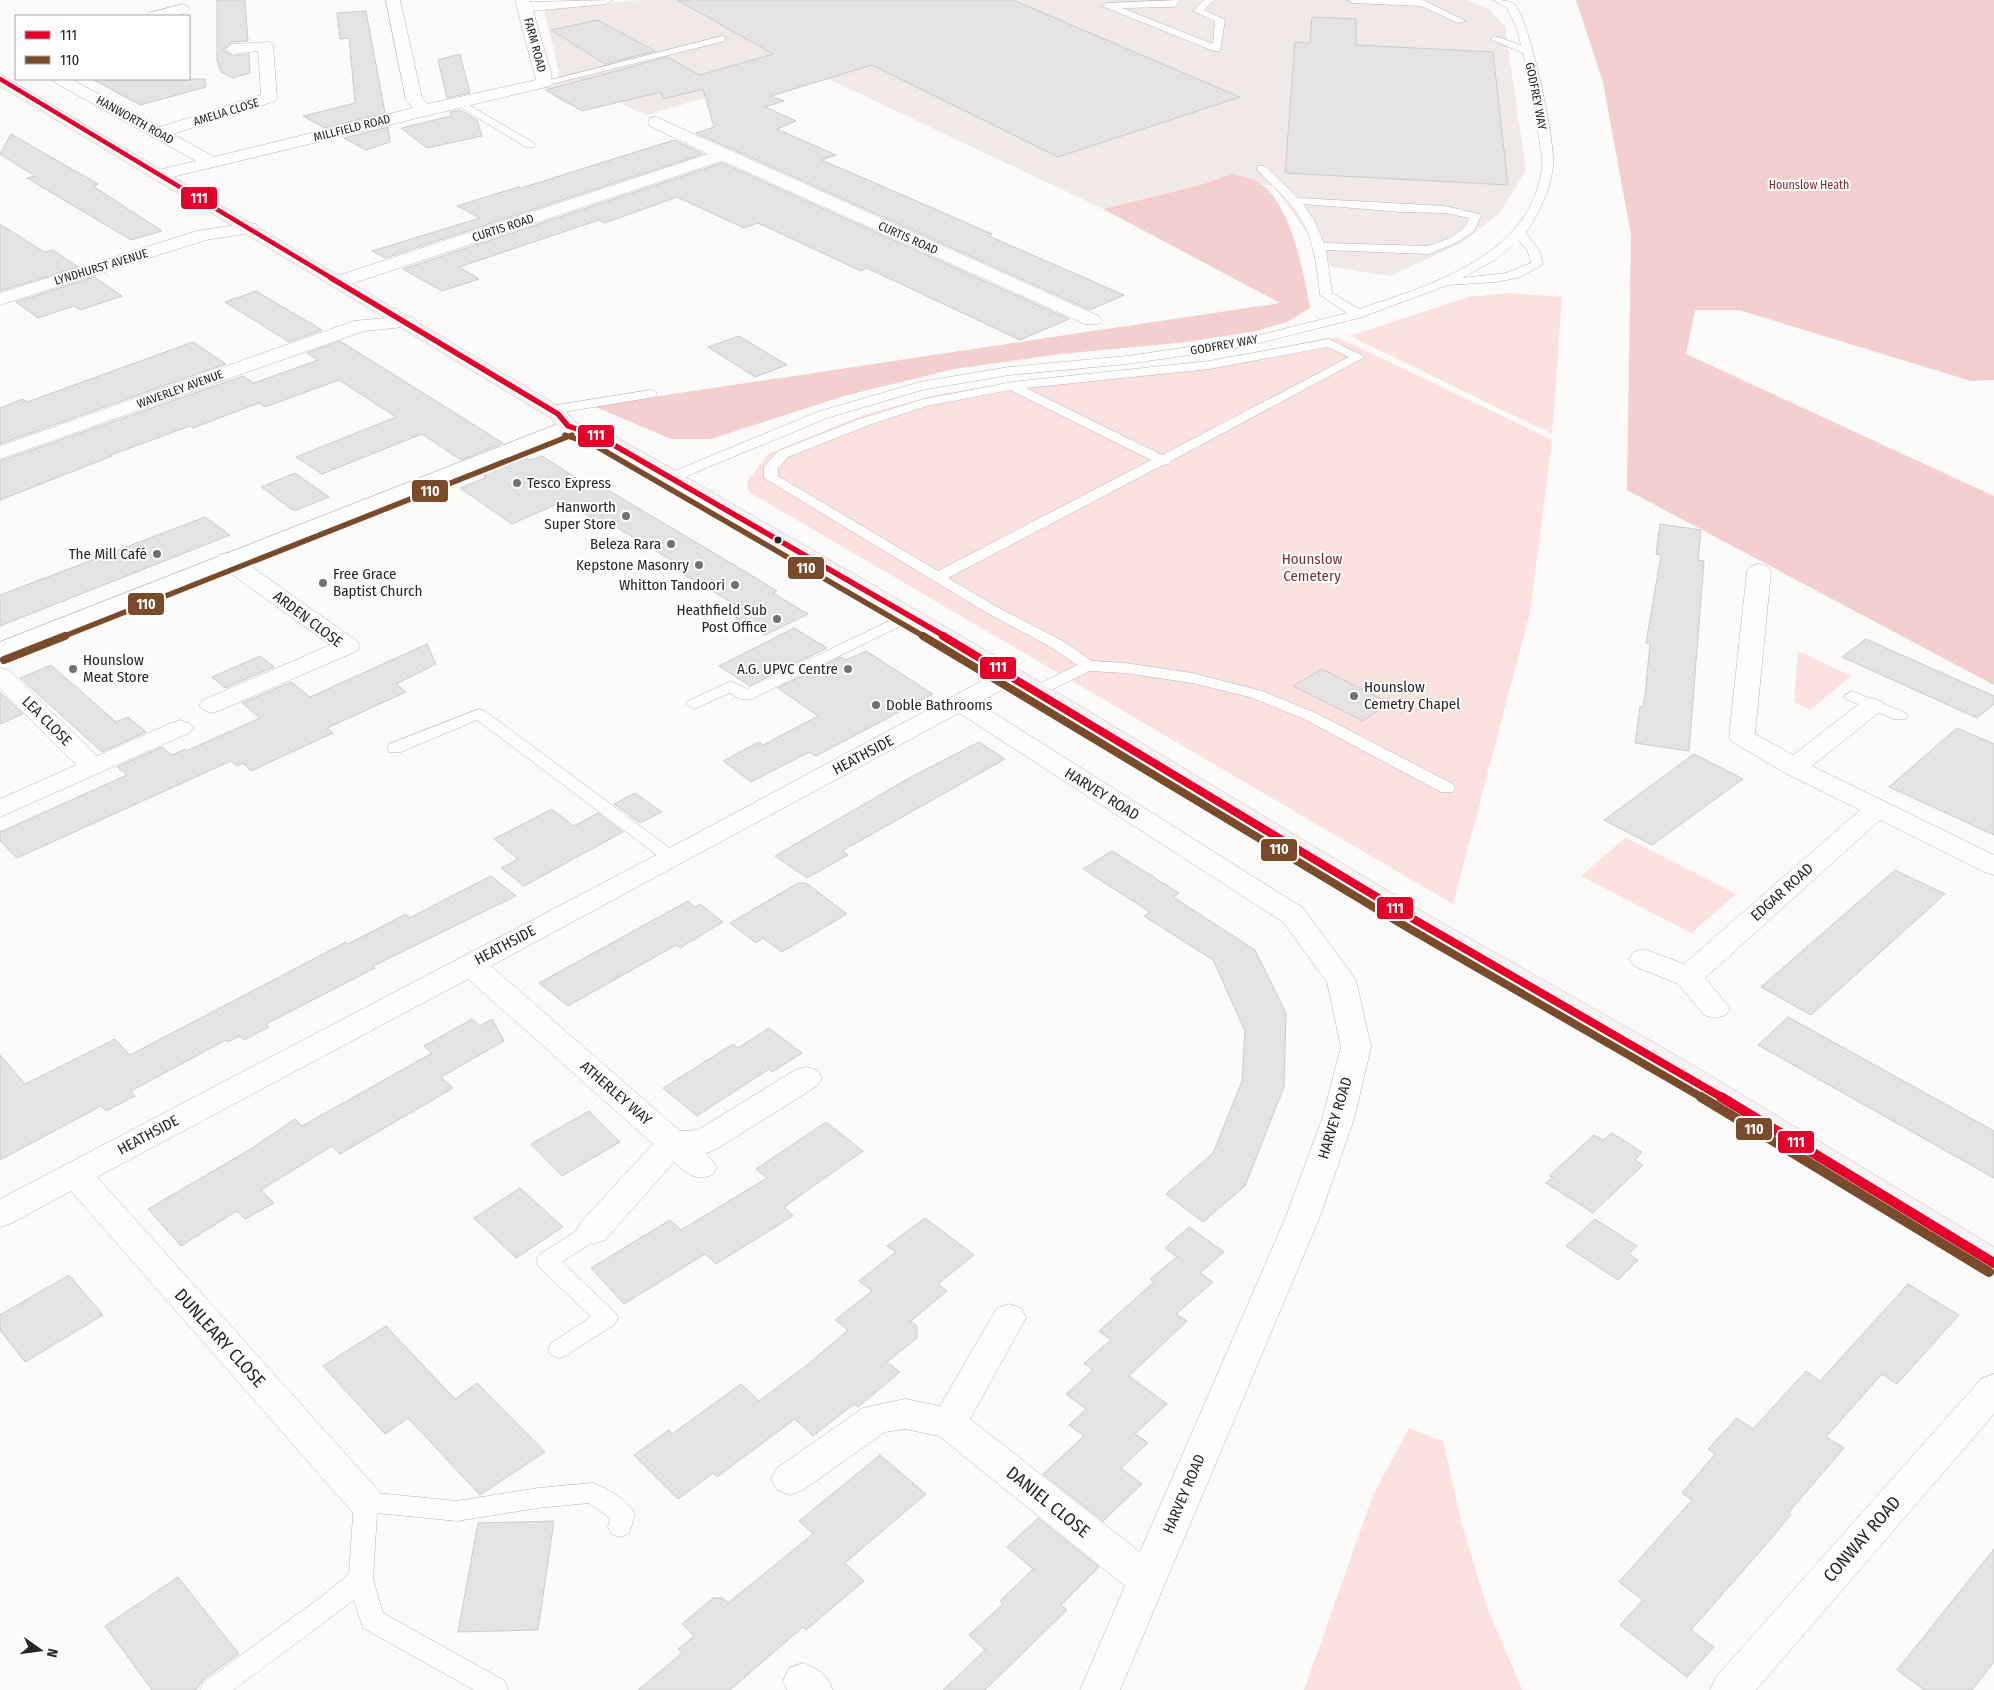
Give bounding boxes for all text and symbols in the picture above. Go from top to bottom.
legend [15,15,190,80]
street label: FARM ROAD [521,16,549,74]
text: 111 [60,26,77,44]
text: 110 [60,51,79,69]
street label: GODFREY WAY [1523,61,1549,131]
street label: HANWORTH ROAD [94,93,176,147]
street label: AMELIA CLOSE [191,95,261,129]
street label: MILLFIELD ROAD [312,112,392,144]
park label: Hounslow Heath [1769,178,1849,192]
line badge: 111 [180,186,218,210]
text: 111 [190,190,208,207]
street label: CURTIS ROAD [470,211,536,245]
street label: CURTIS ROAD [876,219,940,257]
street label: LYNDHURST AVENUE [52,246,150,288]
street label: GODFREY WAY [1189,332,1259,358]
street label: WAVERLEY AVENUE [135,367,225,411]
line badge: 111 [577,424,615,448]
text: 111 [587,427,605,444]
place label: Tesco Express [527,474,611,492]
marker: Tesco Express [511,477,523,489]
line badge: 110 [411,479,449,503]
text: 110 [420,483,440,500]
place label: Hanworth Super Store [544,498,616,533]
marker: Hanworth Super Store [620,510,632,522]
place label: Beleza Rara [590,535,661,553]
unlabelled marker [773,535,783,545]
marker: Beleza Rara [665,538,677,550]
place label: The Mill Café [69,545,147,563]
marker: The Mill Café [151,548,163,560]
park label: Hounslow Cemetery [1282,550,1343,585]
place label: Kepstone Masonry [576,556,689,574]
line badge: 110 [787,556,825,580]
marker: Kepstone Masonry [693,559,705,571]
text: 110 [796,560,816,577]
place label: Free Grace Baptist Church [333,565,422,600]
place label: Whitton Tandoori [619,576,725,594]
marker: Free Grace Baptist Church [317,577,329,589]
marker: Whitton Tandoori [729,579,741,591]
street label: ARDEN CLOSE [270,587,346,651]
line badge: 110 [127,592,165,616]
text: 110 [136,596,156,613]
place label: Heathfield Sub Post Office [677,601,767,636]
marker: Heathfield Sub Post Office [771,613,783,625]
place label: Hounslow Meat Store [83,651,149,686]
line badge: 111 [979,656,1017,680]
text: 111 [989,659,1007,676]
place label: A.G. UPVC Centre [737,660,838,678]
marker: Hounslow Meat Store [67,663,79,675]
marker: A.G. UPVC Centre [842,663,854,675]
place label: Hounslow Cemetry Chapel [1364,678,1460,713]
marker: Hounslow Cemetry Chapel [1348,690,1360,702]
street label: LEA CLOSE [19,693,75,749]
place label: Doble Bathrooms [886,696,992,714]
marker: Doble Bathrooms [870,699,882,711]
street label: HEATHSIDE [829,731,897,779]
street label: HARVEY ROAD [1061,764,1143,824]
line badge: 110 [1260,838,1298,862]
text: 110 [1269,841,1289,858]
street label: EDGAR ROAD [1747,859,1817,925]
line badge: 111 [1376,896,1414,920]
text: 111 [1386,900,1404,917]
street label: HEATHSIDE [471,921,539,969]
street label: ATHERLEY WAY [577,1057,656,1129]
street label: HARVEY ROAD [1314,1075,1356,1161]
street label: HEATHSIDE [114,1111,182,1159]
line badge: 110 [1735,1117,1773,1141]
text: 110 [1744,1121,1764,1138]
line badge: 111 [1777,1130,1815,1154]
text: 111 [1787,1134,1805,1151]
street label: DUNLEARY CLOSE [170,1284,270,1392]
street label: HARVEY ROAD [1159,1452,1209,1536]
street label: DANIEL CLOSE [1002,1462,1094,1542]
street label: CONWAY ROAD [1819,1491,1905,1587]
north arrow [15,1625,65,1675]
text: N [43,1647,61,1659]

